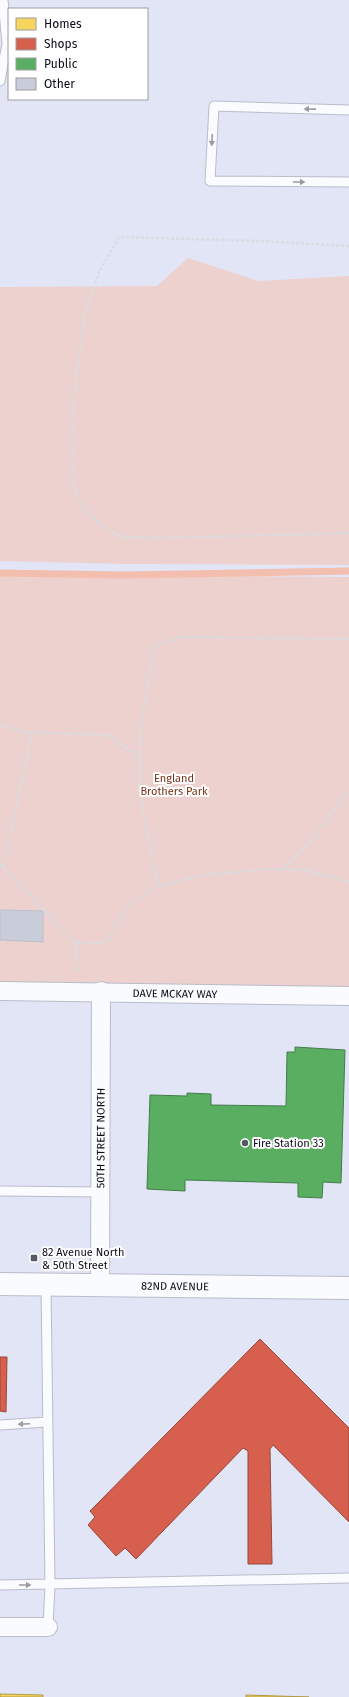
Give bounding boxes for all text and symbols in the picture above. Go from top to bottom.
legend [8,8,148,100]
text: Homes [44,17,82,31]
text: Shops [44,37,78,51]
text: Public [44,57,78,71]
text: Other [44,77,75,91]
one-way arrow [303,106,316,112]
one-way arrow [209,134,215,147]
one-way arrow [293,179,306,185]
park label: England Brothers Park [140,772,208,798]
street label: DAVE MCKAY WAY [132,986,218,1001]
street label: 50TH STREET NORTH [94,1088,107,1188]
place label: Fire Station 33 [253,1137,324,1150]
marker: Fire Station 33 [240,1138,250,1148]
place label: 82 Avenue North & 50th Street [42,1246,124,1272]
marker: 82 Avenue North & 50th Street [29,1253,39,1263]
street label: 82ND AVENUE [141,1279,209,1293]
one-way arrow [18,1420,30,1427]
one-way arrow [19,1582,32,1588]

